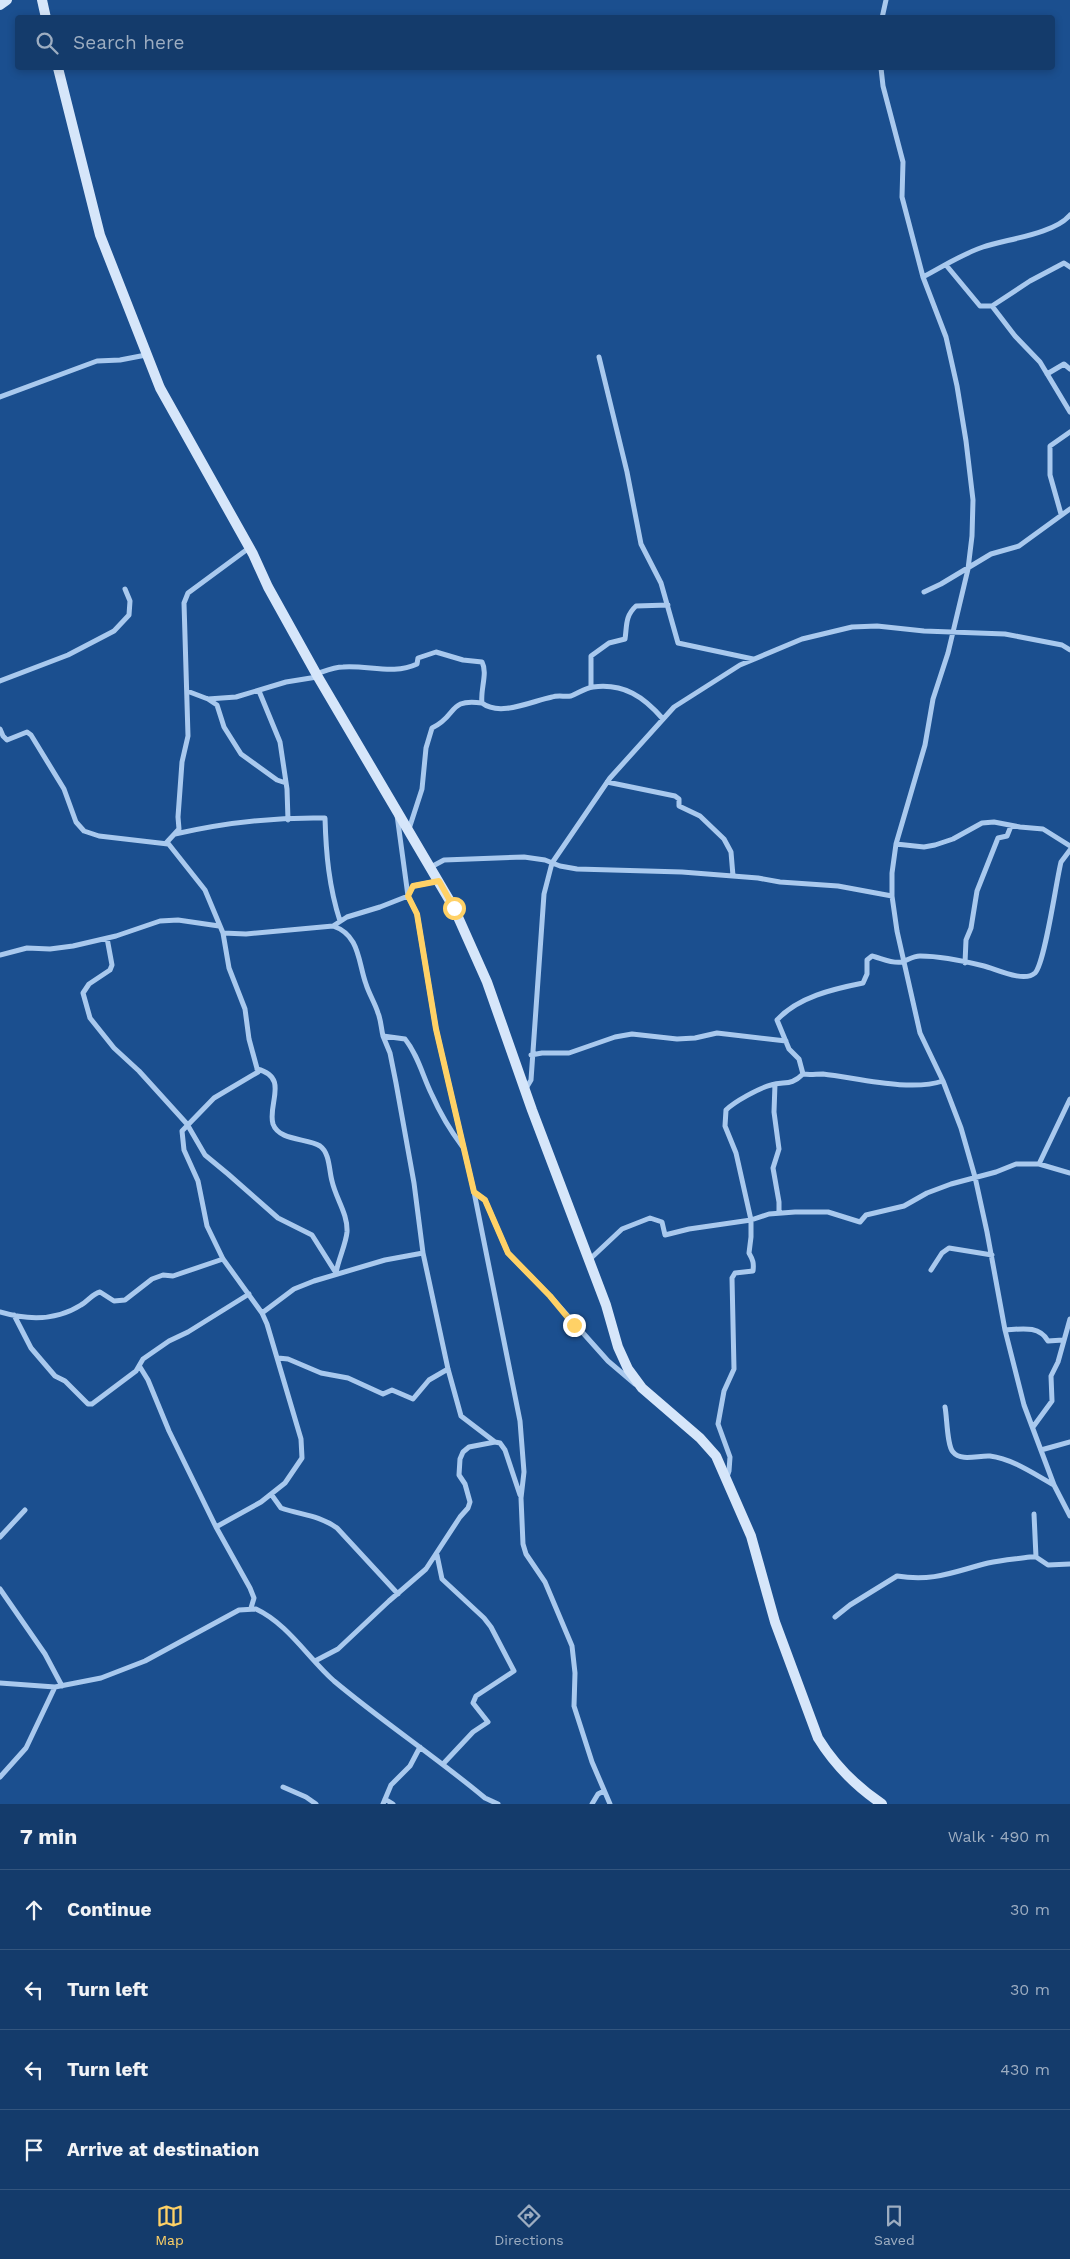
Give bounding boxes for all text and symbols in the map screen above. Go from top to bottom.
search box [15,15,1055,70]
icon: search [33,29,61,57]
text: Search here [73,31,184,54]
route start [443,897,466,920]
route end [563,1314,586,1337]
text: 7 min [20,1824,77,1849]
text: Walk · 490 m [948,1827,1050,1846]
icon: ahead [20,1896,48,1924]
text: Continue [67,1898,151,1921]
text: 30 m [1010,1900,1050,1919]
icon: left [20,1976,48,2004]
text: Turn left [67,1978,148,2001]
text: 30 m [1010,1980,1050,1999]
icon: left [20,2056,48,2084]
text: Turn left [67,2058,148,2081]
text: 430 m [1000,2060,1050,2079]
icon: arrive [20,2136,48,2164]
text: Arrive at destination [67,2138,259,2161]
tab: Map [155,2202,184,2248]
tab: Directions [494,2202,564,2248]
tab: Saved [874,2202,915,2248]

